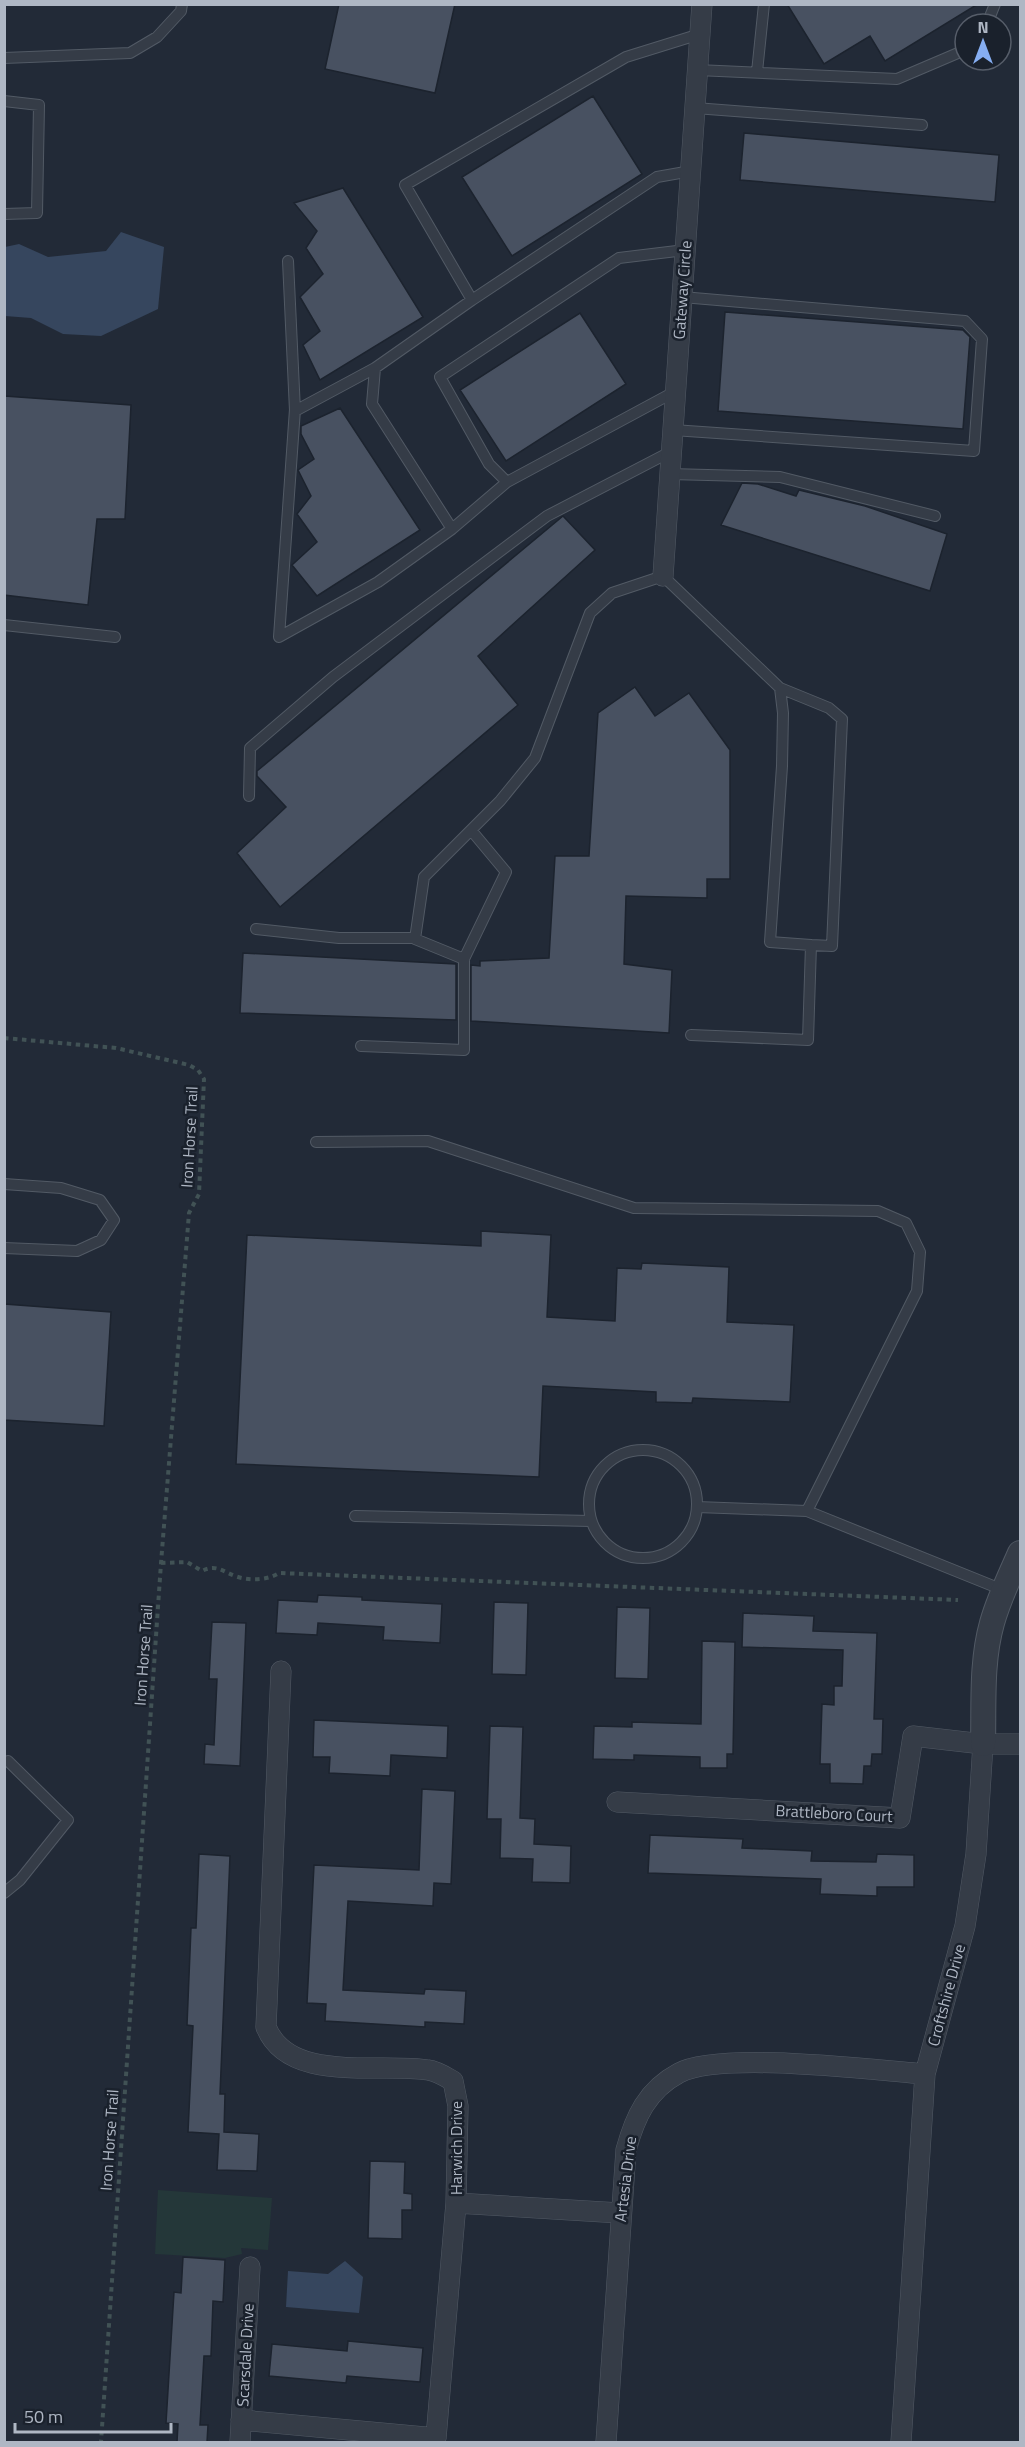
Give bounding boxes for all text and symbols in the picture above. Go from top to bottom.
north arrow [953,12,1013,72]
text: N [977,15,989,39]
street label: Gateway Circle [667,240,697,340]
street label: Iron Horse Trail [174,1086,204,1188]
street label: Iron Horse Trail [127,1604,159,1706]
street label: Brattleboro Court [775,1798,894,1828]
street label: Croftshire Drive [921,1941,971,2049]
street label: Iron Horse Trail [93,2089,125,2191]
street label: Harwich Drive [444,2101,468,2195]
street label: Artesia Drive [608,2135,642,2223]
street label: Scarsdale Drive [230,2303,260,2407]
scale bar [15,2396,171,2434]
text: 50 m [24,2403,63,2430]

